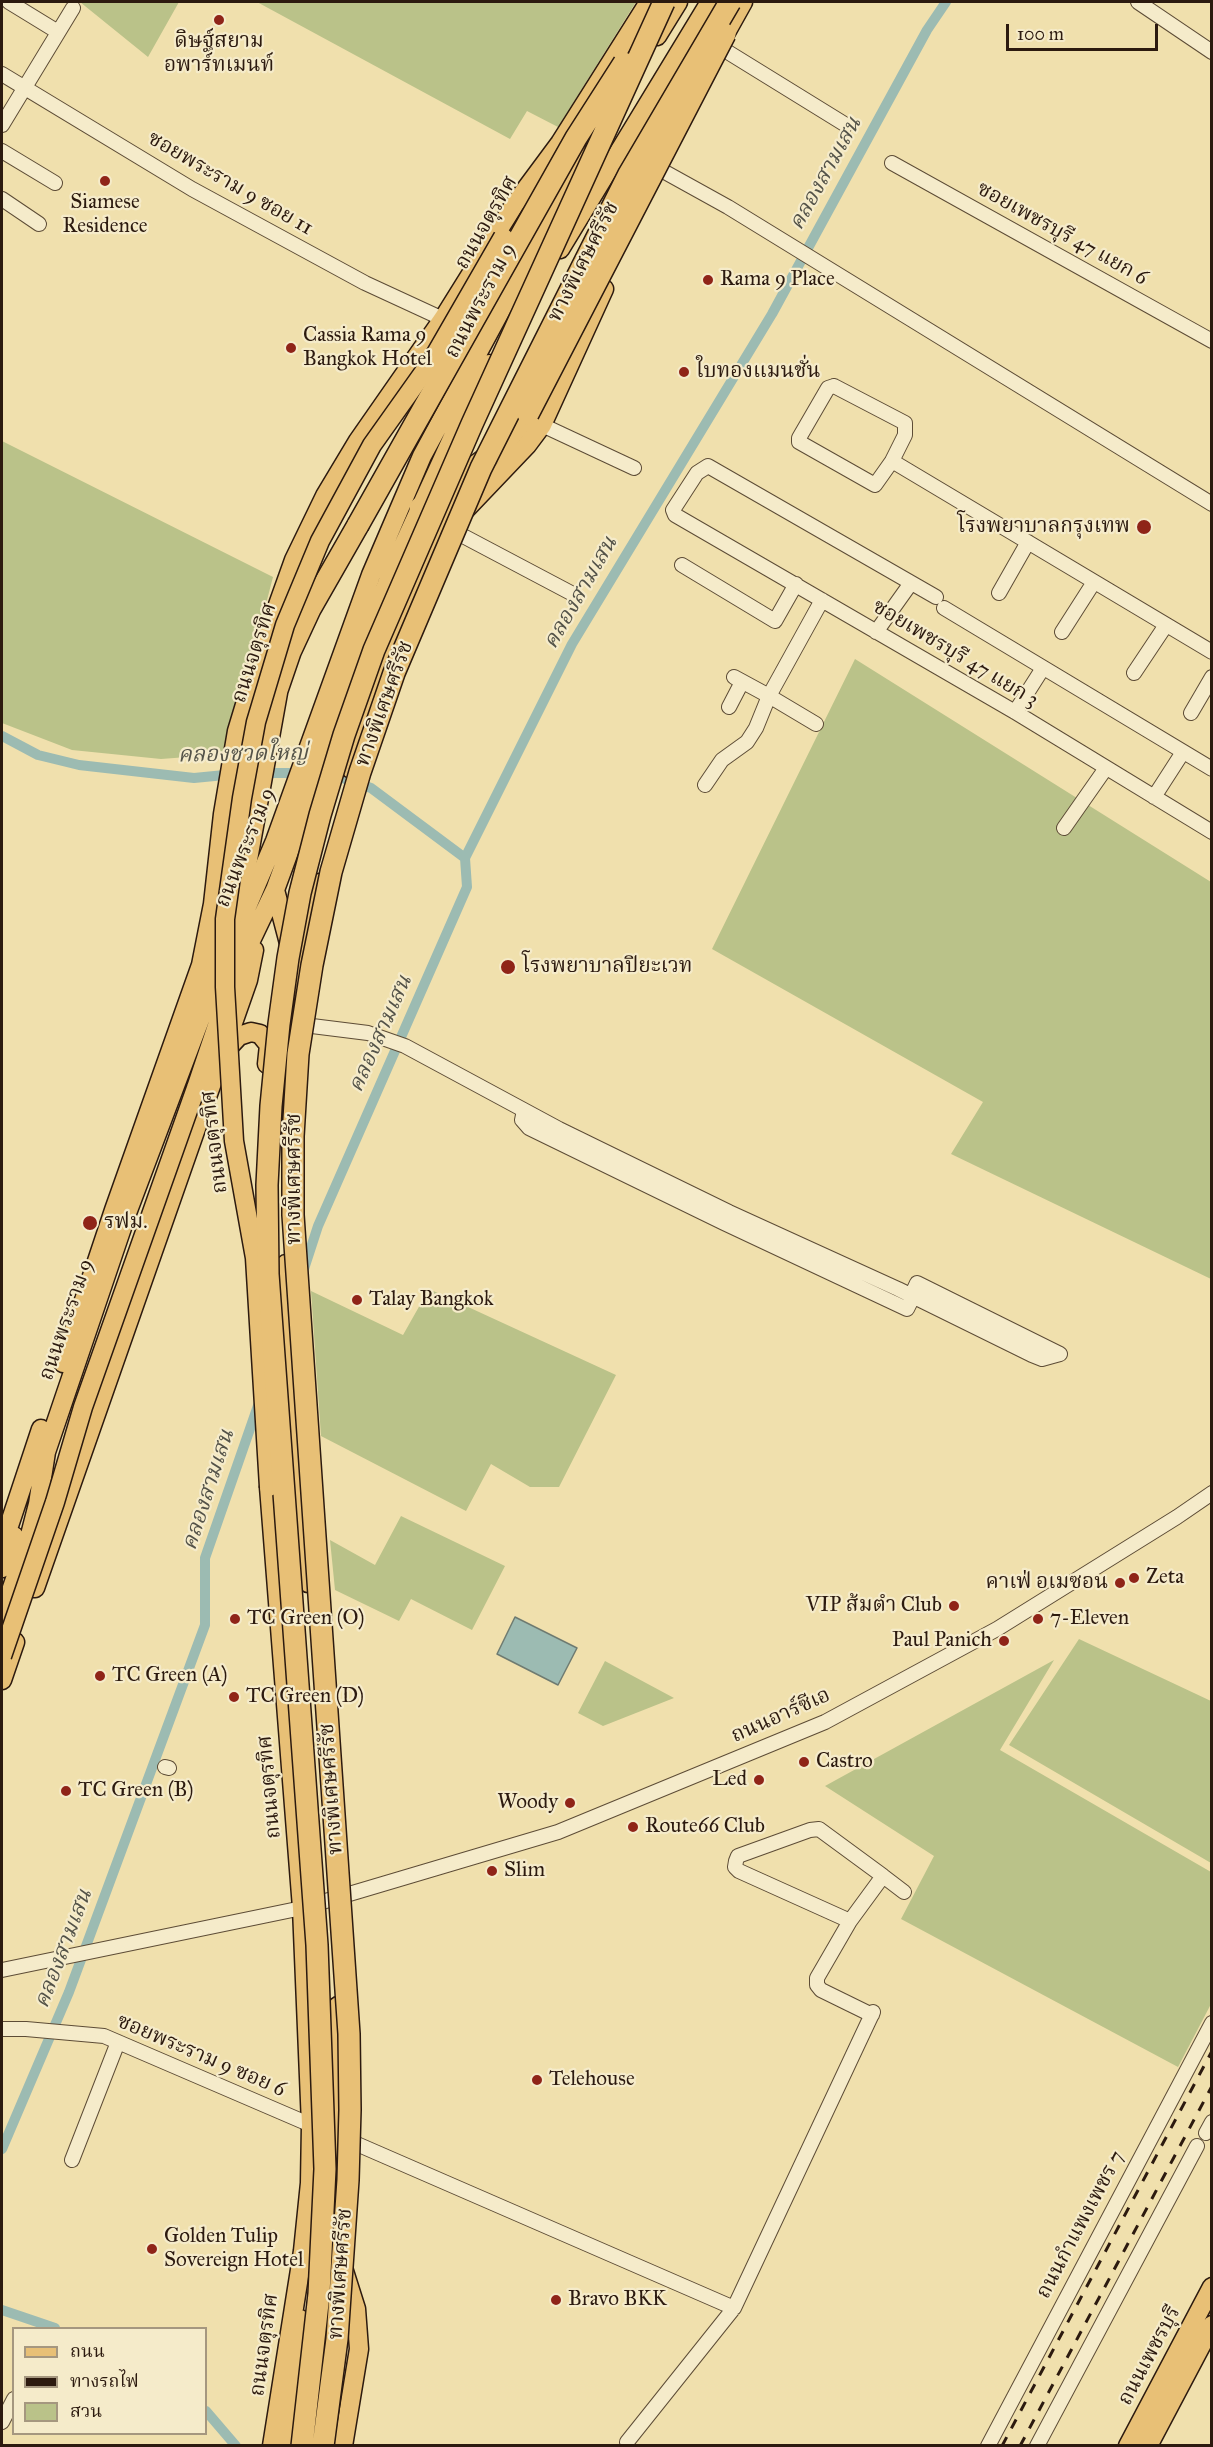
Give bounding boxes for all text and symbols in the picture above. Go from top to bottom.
scale bar [1009,12,1160,50]
marker: ดิษฐ์สยาม อพาร์ทเมนท์ [212,13,226,27]
text: 100 m [1017,23,1064,45]
place label: ดิษฐ์สยาม อพาร์ทเมนท์ [164,29,274,79]
water label: คลองสามเสน [784,113,868,235]
street label: ซอยพระราม 9 ซอย 11 [143,126,317,242]
street label: ถนนจตุรทิศ [450,172,524,274]
marker: Siamese Residence [98,174,112,188]
street label: ซอยเพชรบุรี 47 แยก 6 [972,177,1152,291]
place label: Siamese Residence [62,190,148,240]
street label: ทางพิเศษศรีรัช [543,198,625,326]
street label: ถนนพระราม 9 [440,239,522,363]
place label: Rama 9 Place [720,267,835,293]
marker: Rama 9 Place [701,273,715,287]
place label: Cassia Rama 9 Bangkok Hotel [303,323,432,373]
marker: Cassia Rama 9 Bangkok Hotel [284,341,298,355]
place label: ใบทองแมนชั่น [696,359,820,385]
marker: ใบทองแมนชั่น [677,365,691,379]
place label: โรงพยาบาลกรุงเทพ [957,514,1130,540]
marker: โรงพยาบาลกรุงเทพ [1135,518,1153,536]
water label: คลองสามเสน [538,532,624,654]
street label: ซอยเพชรบุรี 47 แยก 3 [868,595,1042,713]
street label: ถนนจตุรทิศ [227,600,283,706]
street label: ทางพิเศษศรีรัช [351,638,419,770]
water label: คลองชวดใหญ่ [178,741,308,769]
street label: ถนนพระราม 9 [211,785,281,911]
place label: โรงพยาบาลปิยะเวท [522,954,693,980]
marker: โรงพยาบาลปิยะเวท [499,958,517,976]
water label: คลองสามเสน [343,971,419,1097]
street label: ถนนจตุรทิศ [196,1089,234,1195]
street label: ทางพิเศษศรีรัช [282,1113,308,1245]
place label: รฟม. [104,1210,148,1236]
marker: รฟม. [81,1214,99,1232]
street label: ถนนพระราม 9 [34,1256,100,1384]
place label: Talay Bangkok [369,1287,493,1313]
marker: Talay Bangkok [350,1293,364,1307]
water label: คลองสามเสน [177,1426,241,1554]
place label: Zeta [1146,1565,1184,1591]
place label: คาเฟ่ อเมซอน [986,1570,1108,1596]
marker: Zeta [1127,1571,1141,1585]
marker: คาเฟ่ อเมซอน [1113,1576,1127,1590]
place label: VIP ส้มตำ Club [806,1593,942,1619]
marker: VIP ส้มตำ Club [947,1599,961,1613]
place label: TC Green (O) [247,1606,364,1632]
place label: 7-Eleven [1050,1606,1129,1632]
marker: TC Green (O) [228,1612,242,1626]
marker: 7-Eleven [1031,1612,1045,1626]
place label: Paul Panich [892,1628,992,1654]
marker: Paul Panich [997,1634,1011,1648]
place label: TC Green (A) [112,1663,228,1689]
marker: TC Green (A) [93,1669,107,1683]
street label: ถนนอาร์ซีเอ [728,1683,834,1749]
place label: TC Green (D) [246,1684,364,1710]
marker: TC Green (D) [227,1690,241,1704]
street label: ทางพิเศษศรีรัช [315,1722,349,1856]
street label: ถนนจตุรทิศ [253,1734,287,1840]
place label: Castro [816,1749,873,1775]
marker: Castro [797,1755,811,1769]
place label: Led [712,1767,747,1793]
marker: Led [752,1773,766,1787]
place label: TC Green (B) [78,1778,193,1804]
marker: TC Green (B) [59,1784,73,1798]
place label: Woody [497,1790,558,1816]
marker: Woody [563,1796,577,1810]
place label: Route66 Club [645,1814,765,1840]
marker: Route66 Club [626,1820,640,1834]
place label: Slim [504,1858,545,1884]
marker: Slim [485,1864,499,1878]
water label: คลองสามเสน [29,1886,99,2012]
street label: ซอยพระราม 9 ซอย 6 [113,2009,289,2103]
place label: Telehouse [549,2067,635,2093]
marker: Telehouse [530,2073,544,2087]
street label: ถนนกำแพงเพชร 7 [1031,2147,1131,2303]
street label: ทางพิเศษศรีรัช [324,2207,358,2341]
place label: Golden Tulip Sovereign Hotel [164,2224,304,2274]
marker: Golden Tulip Sovereign Hotel [145,2242,159,2256]
place label: Bravo BKK [568,2287,667,2313]
street label: ถนนจตุรทิศ [245,2292,285,2398]
marker: Bravo BKK [549,2293,563,2307]
street label: ถนนเพชรบุรี [1113,2302,1187,2410]
legend [12,2327,207,2435]
text: ถนน [70,2340,105,2362]
text: ทางรถไฟ [70,2370,139,2392]
text: สวน [70,2400,102,2422]

